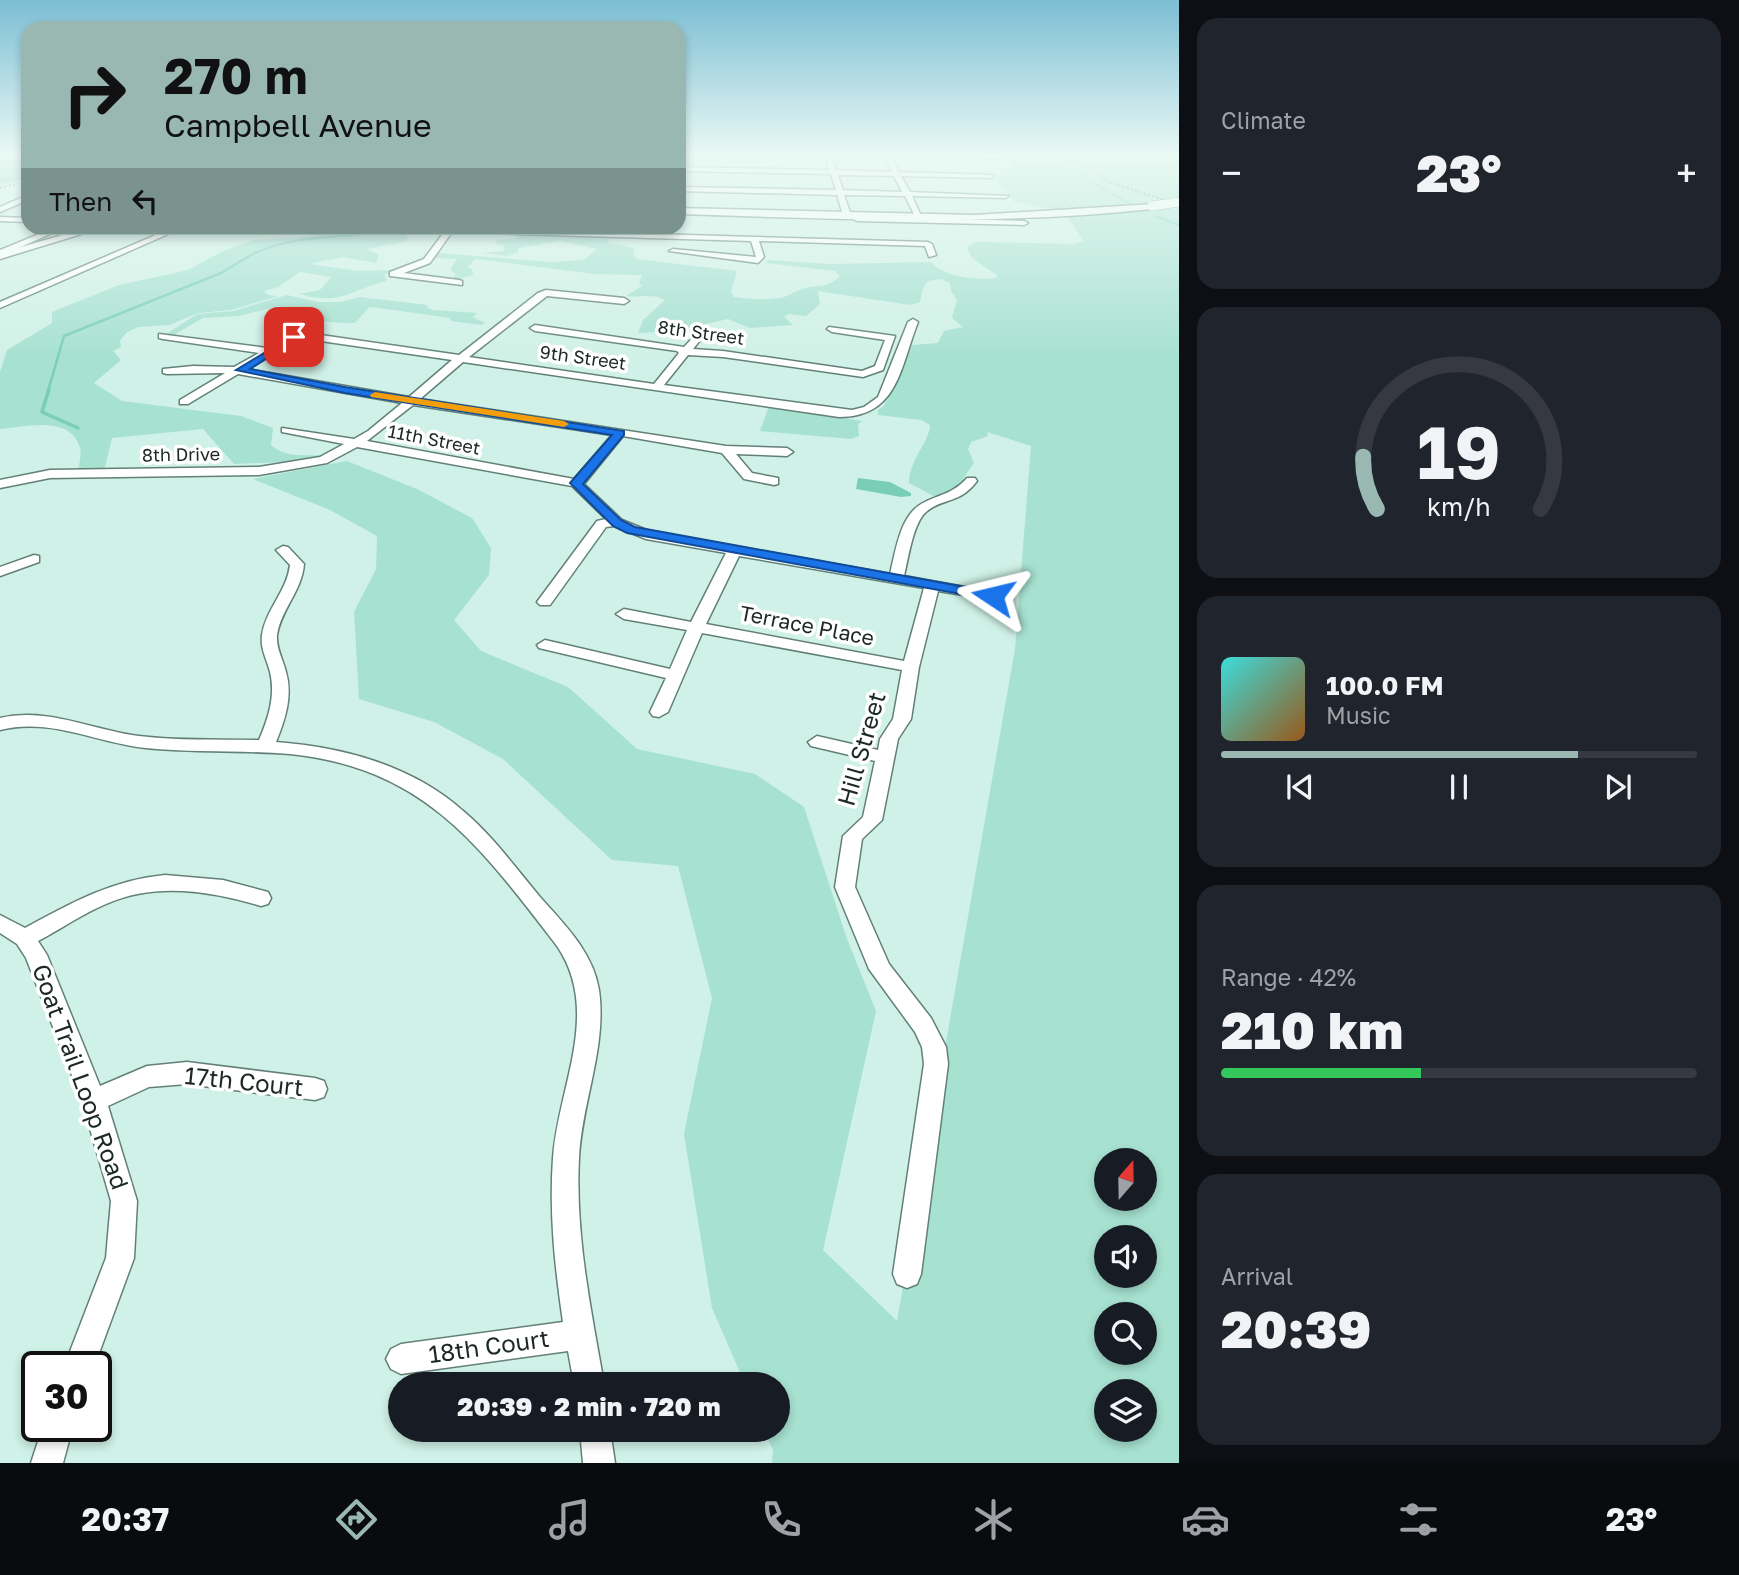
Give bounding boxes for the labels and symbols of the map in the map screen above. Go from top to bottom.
pin [264,307,324,367]
street label: 8th Street [657,315,746,349]
street label: 9th Street [539,340,628,374]
street label: 11th Street [386,419,482,459]
street label: 8th Drive [142,442,220,466]
position arrow [956,559,1030,633]
street label: Terrace Place [738,599,877,651]
street label: Hill Street [830,688,891,809]
street label: Goat Trail Loop Road [27,960,136,1193]
street label: 17th Court [183,1060,305,1101]
north arrow [1094,1148,1157,1211]
street label: 18th Court [427,1323,551,1368]
speed limit sign: 30 [21,1351,112,1442]

